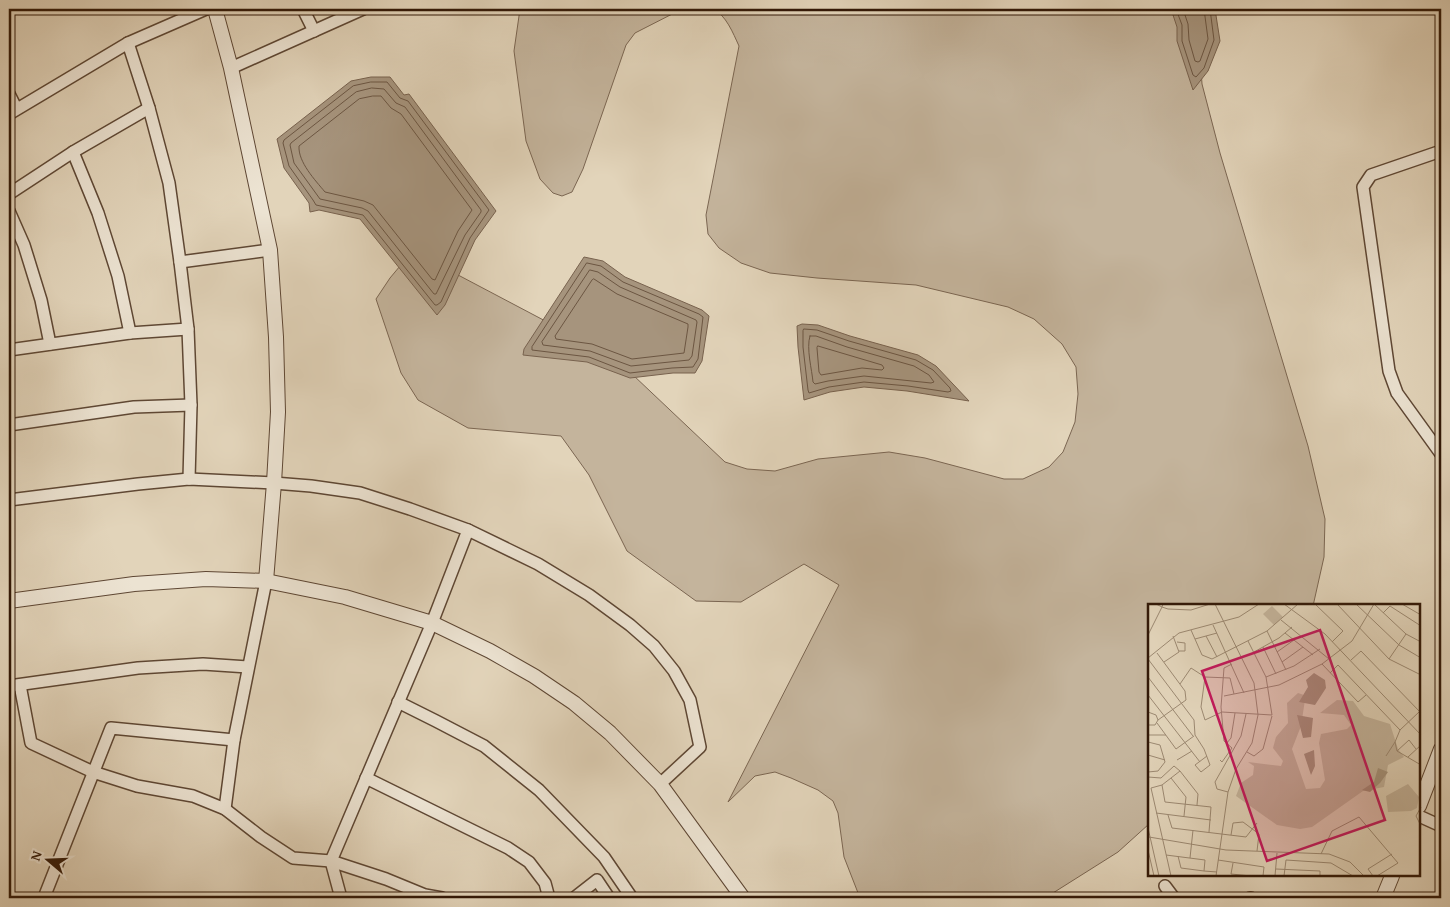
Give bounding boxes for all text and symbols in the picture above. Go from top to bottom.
inset map [1148,604,1420,877]
north arrow [22,834,72,884]
text: N [25,847,47,863]

